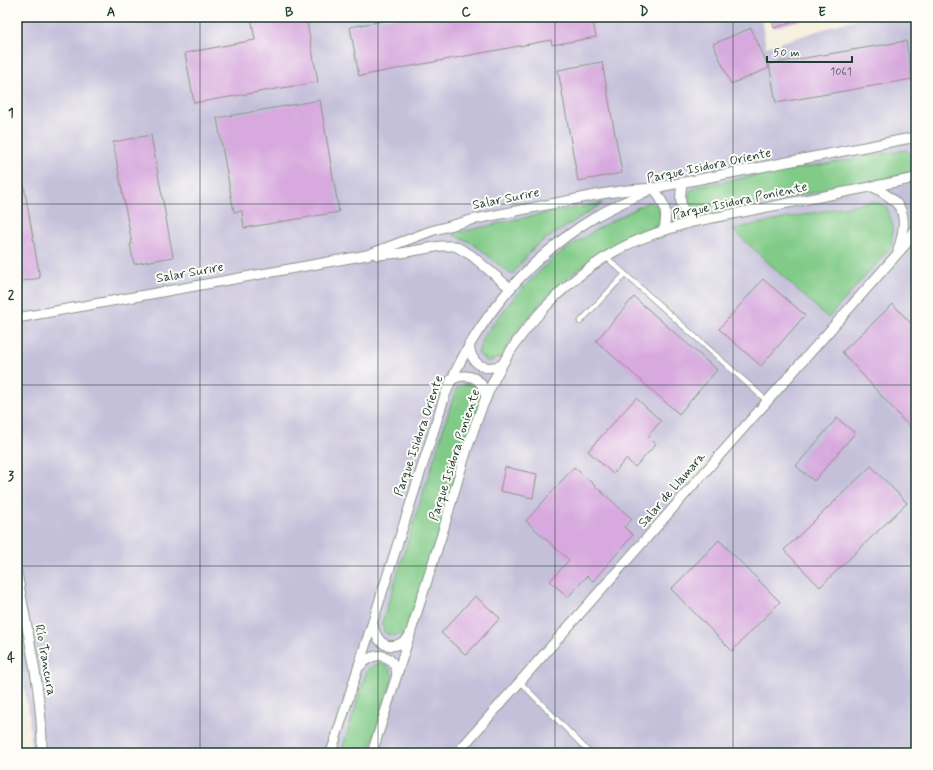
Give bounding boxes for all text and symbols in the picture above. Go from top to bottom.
text: A [107,4,115,21]
text: B [285,4,294,21]
text: C [461,4,471,21]
text: D [640,4,649,21]
text: E [818,4,826,21]
scale bar [767,38,852,64]
text: 50 m [773,45,800,61]
house number: 1061 [830,65,852,79]
text: 1 [8,105,14,122]
street label: Parque Isidora Oriente [645,144,773,187]
street label: Parque Isidora Poniente [671,178,809,224]
street label: Salar Surire [471,184,541,214]
street label: Salar Surire [155,259,225,287]
text: 2 [8,287,15,304]
street label: Parque Isidora Oriente [390,373,448,499]
street label: Parque Isidora Poniente [426,387,484,523]
street label: Salar de Llamara [635,449,709,531]
text: 3 [8,468,14,485]
street label: Río Trancura [30,623,60,697]
text: 4 [7,650,15,667]

